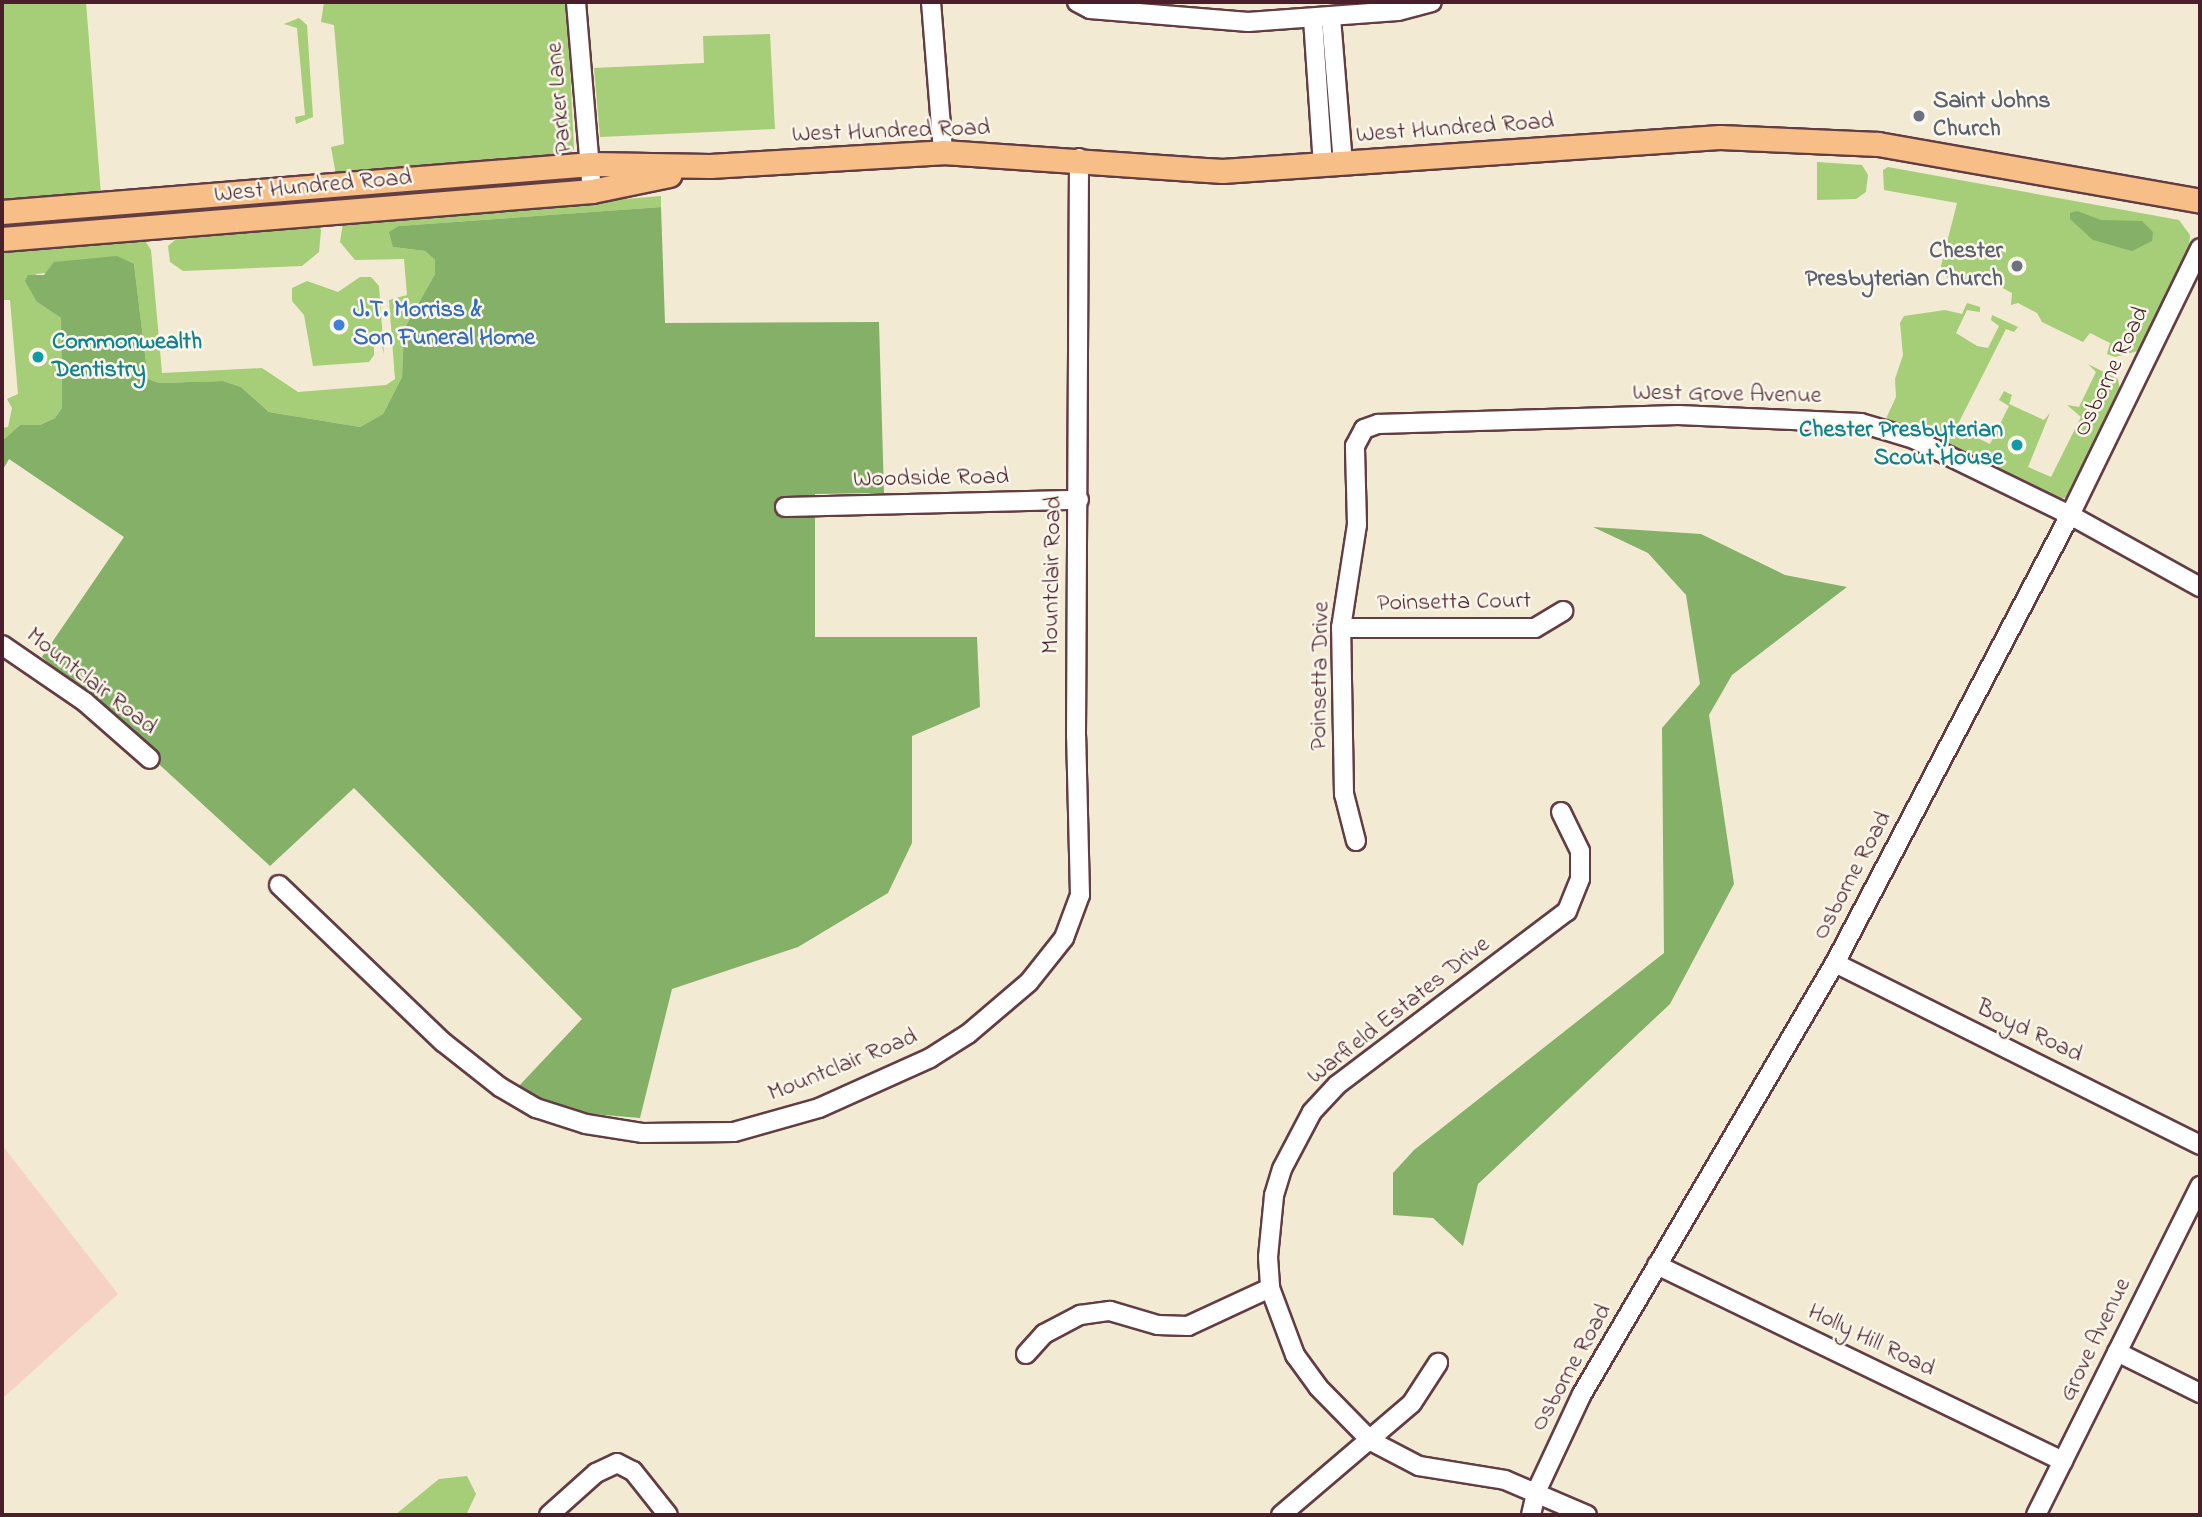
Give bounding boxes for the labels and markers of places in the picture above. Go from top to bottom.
place label: Saint Johns Church [1933,88,2051,144]
marker: Saint Johns Church [1911,108,1927,124]
place label: Chester Presbyterian Church [1805,238,2003,294]
marker: Chester Presbyterian Church [2009,258,2025,274]
place label: J.T. Morriss & Son Funeral Home [353,297,535,353]
marker: J.T. Morriss & Son Funeral Home [331,317,347,333]
place label: Commonwealth Dentistry [52,329,202,385]
marker: Commonwealth Dentistry [30,349,46,365]
place label: Chester Presbyterian Scout House [1799,417,2003,473]
marker: Chester Presbyterian Scout House [2009,437,2025,453]

